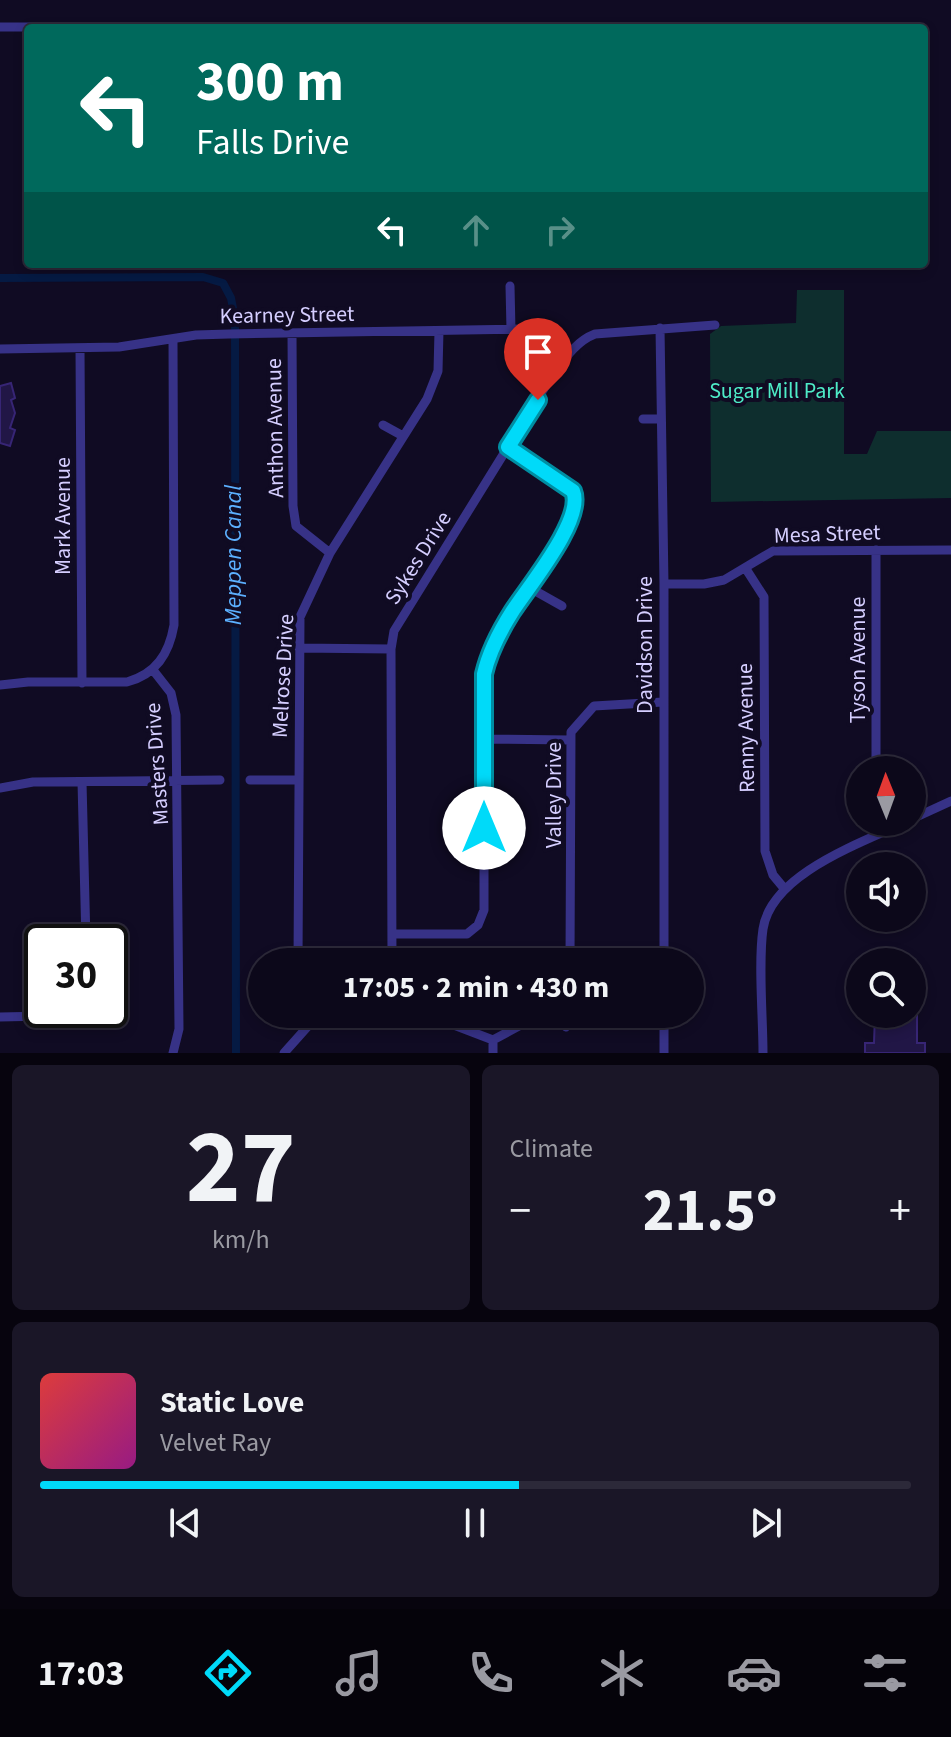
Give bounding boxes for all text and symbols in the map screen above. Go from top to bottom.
text: 300 m [196,43,344,122]
icon: left [64,56,168,160]
text: Falls Drive [196,117,349,168]
icon: left [370,208,414,252]
icon: ahead [454,208,498,252]
icon: right [538,208,582,252]
street label: Kearney Street [219,298,355,332]
pin [504,318,572,400]
icon: arrive [516,330,560,374]
street label: Anthon Avenue [258,358,292,498]
park label: Sugar Mill Park [709,375,845,407]
street label: Mark Avenue [47,457,79,575]
water label: Meppen Canal [216,485,251,625]
street label: Sykes Drive [377,505,459,611]
street label: Mesa Street [773,516,881,552]
street label: Davidson Drive [629,576,661,714]
street label: Tyson Avenue [842,597,874,723]
street label: Melrose Drive [264,613,302,739]
street label: Renny Avenue [729,663,763,793]
street label: Masters Drive [137,702,177,826]
street label: Valley Drive [538,742,570,848]
north arrow [846,756,926,836]
map controls [846,756,926,1028]
position arrow [442,786,526,870]
button: sound [846,852,926,932]
speed limit sign: 30 [24,924,128,1028]
button: search [846,948,926,1028]
text: 17:05 · 2 min · 430 m [343,966,609,1009]
text: 27 [186,1095,296,1243]
text: Climate [510,1130,593,1167]
text: 21.5° [643,1169,778,1254]
text: − [510,1180,531,1243]
text: + [889,1180,911,1243]
text: km/h [212,1221,270,1258]
text: Static Love [160,1381,304,1424]
text: Velvet Ray [160,1424,271,1461]
icon: previous [163,1501,207,1545]
icon: pause [453,1501,497,1545]
icon: next [744,1501,788,1545]
icon: directions [200,1645,256,1701]
icon: music [331,1645,387,1701]
icon: phone [463,1645,519,1701]
icon: climate [594,1645,650,1701]
icon: car [726,1645,782,1701]
icon: filters [857,1645,913,1701]
text: 17:03 [38,1648,125,1699]

